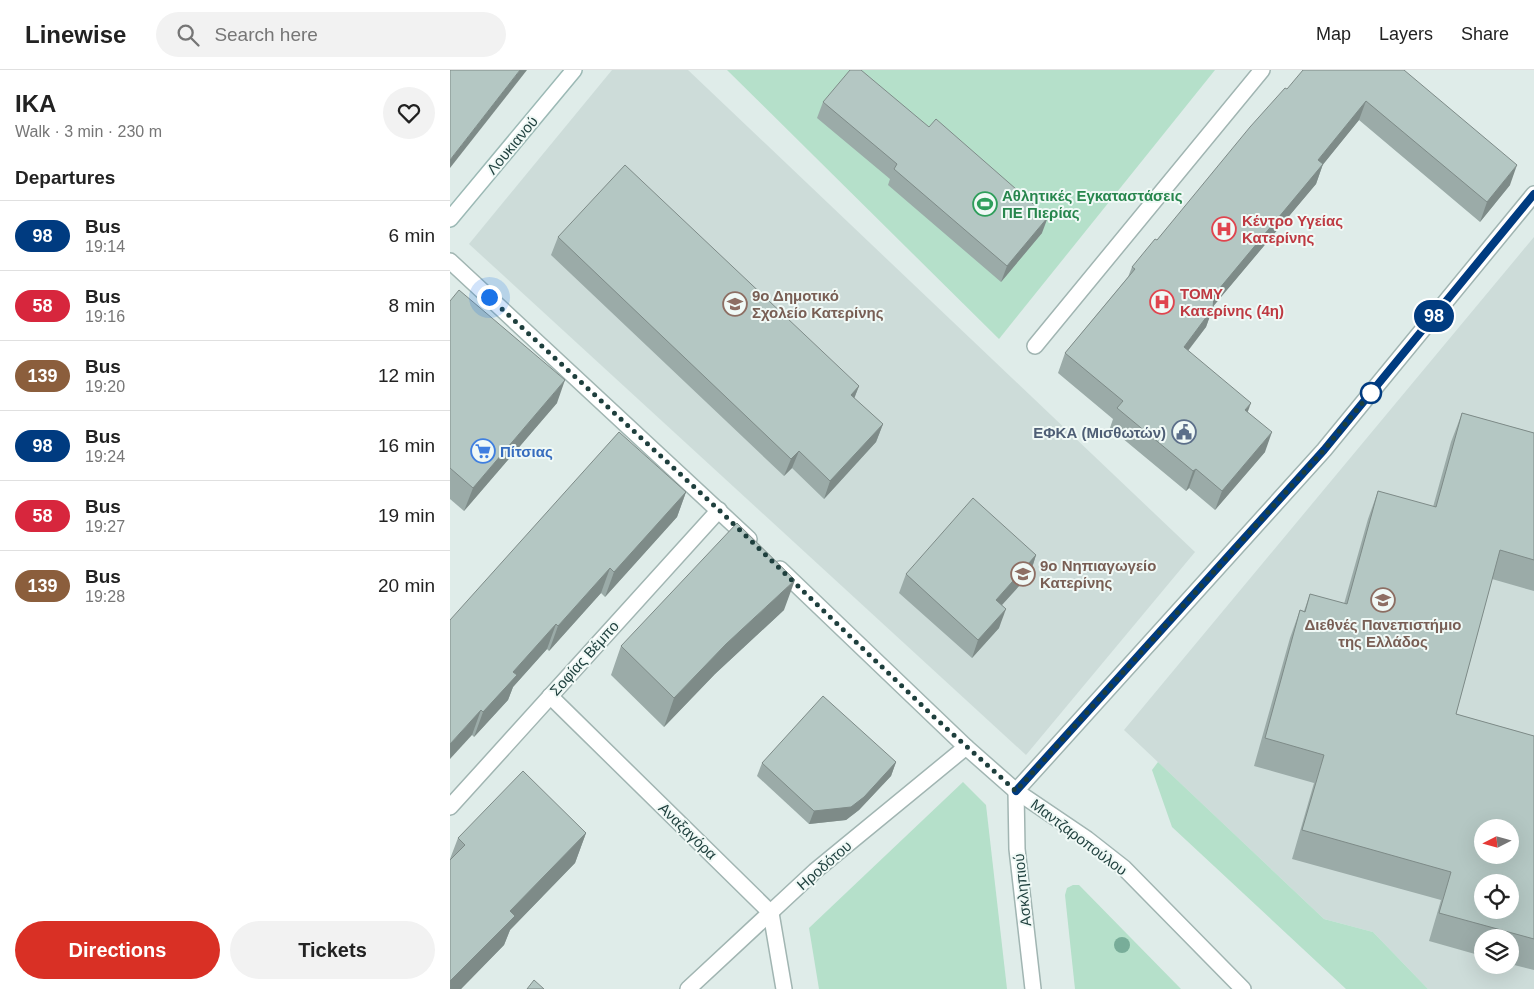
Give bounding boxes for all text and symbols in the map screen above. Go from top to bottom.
search box [156,12,506,57]
text: Linewise [25,21,126,48]
icon: search [174,21,202,49]
text: Search here [214,24,318,45]
text: Map [1316,24,1351,44]
text: Layers [1379,24,1433,44]
text: Share [1461,24,1509,44]
button: heart [383,87,435,139]
text: ΙΚΑ [15,90,56,117]
street label: Λουκιανού [483,113,541,177]
text: Walk · 3 min · 230 m [15,123,162,140]
text: Departures [15,167,115,188]
place label: Αθλητικές Εγκαταστάσεις ΠΕ Πιερίας [1002,187,1183,221]
sports icon: Αθλητικές Εγκαταστάσεις ΠΕ Πιερίας [972,191,998,217]
place label: Κέντρο Υγείας Κατερίνης [1242,212,1343,246]
text: Bus [85,216,121,237]
hospital icon: Κέντρο Υγείας Κατερίνης [1211,216,1237,242]
text: 6 min [389,225,435,246]
text: 98 [32,226,53,246]
text: 19:14 [85,238,125,255]
your location [477,285,502,310]
place label: ΤΟΜΥ Κατερίνης (4η) [1180,285,1284,319]
text: Bus [85,286,121,307]
place label: 9ο Δημοτικό Σχολείο Κατερίνης [752,287,884,321]
hospital icon: ΤΟΜΥ Κατερίνης (4η) [1149,289,1175,315]
school or university icon: 9ο Δημοτικό Σχολείο Κατερίνης [722,291,748,317]
text: 8 min [389,295,435,316]
text: 58 [32,296,53,316]
line badge: 98 [1412,300,1456,332]
text: 98 [1424,306,1444,326]
text: 19:16 [85,308,125,325]
text: Bus [85,356,121,377]
text: 12 min [378,365,435,386]
text: 139 [27,366,58,386]
text: 19:20 [85,378,125,395]
unlabelled marker [1360,382,1382,404]
public building icon: ΕΦΚΑ (Mισθωτών) [1171,419,1197,445]
place label: ΕΦΚΑ (Mισθωτών) [1033,424,1166,441]
text: Bus [85,426,121,447]
text: 16 min [378,435,435,456]
text: 98 [32,436,53,456]
supermarket icon: Πίτσιας [470,438,496,464]
place label: Πίτσιας [500,443,553,460]
text: 19:24 [85,448,125,465]
text: Bus [85,496,121,517]
text: 19 min [378,505,435,526]
text: 58 [32,506,53,526]
text: 19:27 [85,518,125,535]
place label: 9ο Νηπιαγωγείο Κατερίνης [1040,557,1156,591]
school or university icon: 9ο Νηπιαγωγείο Κατερίνης [1010,561,1036,587]
text: Bus [85,566,121,587]
text: 20 min [378,575,435,596]
text: 139 [27,576,58,596]
school or university icon: Διεθνές Πανεπιστήμιο της Ελλάδος [1370,587,1396,613]
text: 19:28 [85,588,125,605]
place label: Διεθνές Πανεπιστήμιο της Ελλάδος [1304,616,1462,650]
street label: Σοφίας Βέμπο [546,617,622,699]
street label: Μαντζαροπούλου [1028,795,1130,879]
street label: Αναξαγόρα [655,799,721,863]
north arrow [1474,819,1519,864]
map controls [1474,819,1519,974]
street label: Ηροδότου [793,837,855,893]
street label: Ασκληπιού [1010,853,1034,927]
button: locate [1474,874,1519,919]
button: Directions [15,921,220,979]
button: Tickets [230,921,435,979]
button: layers [1474,929,1519,974]

